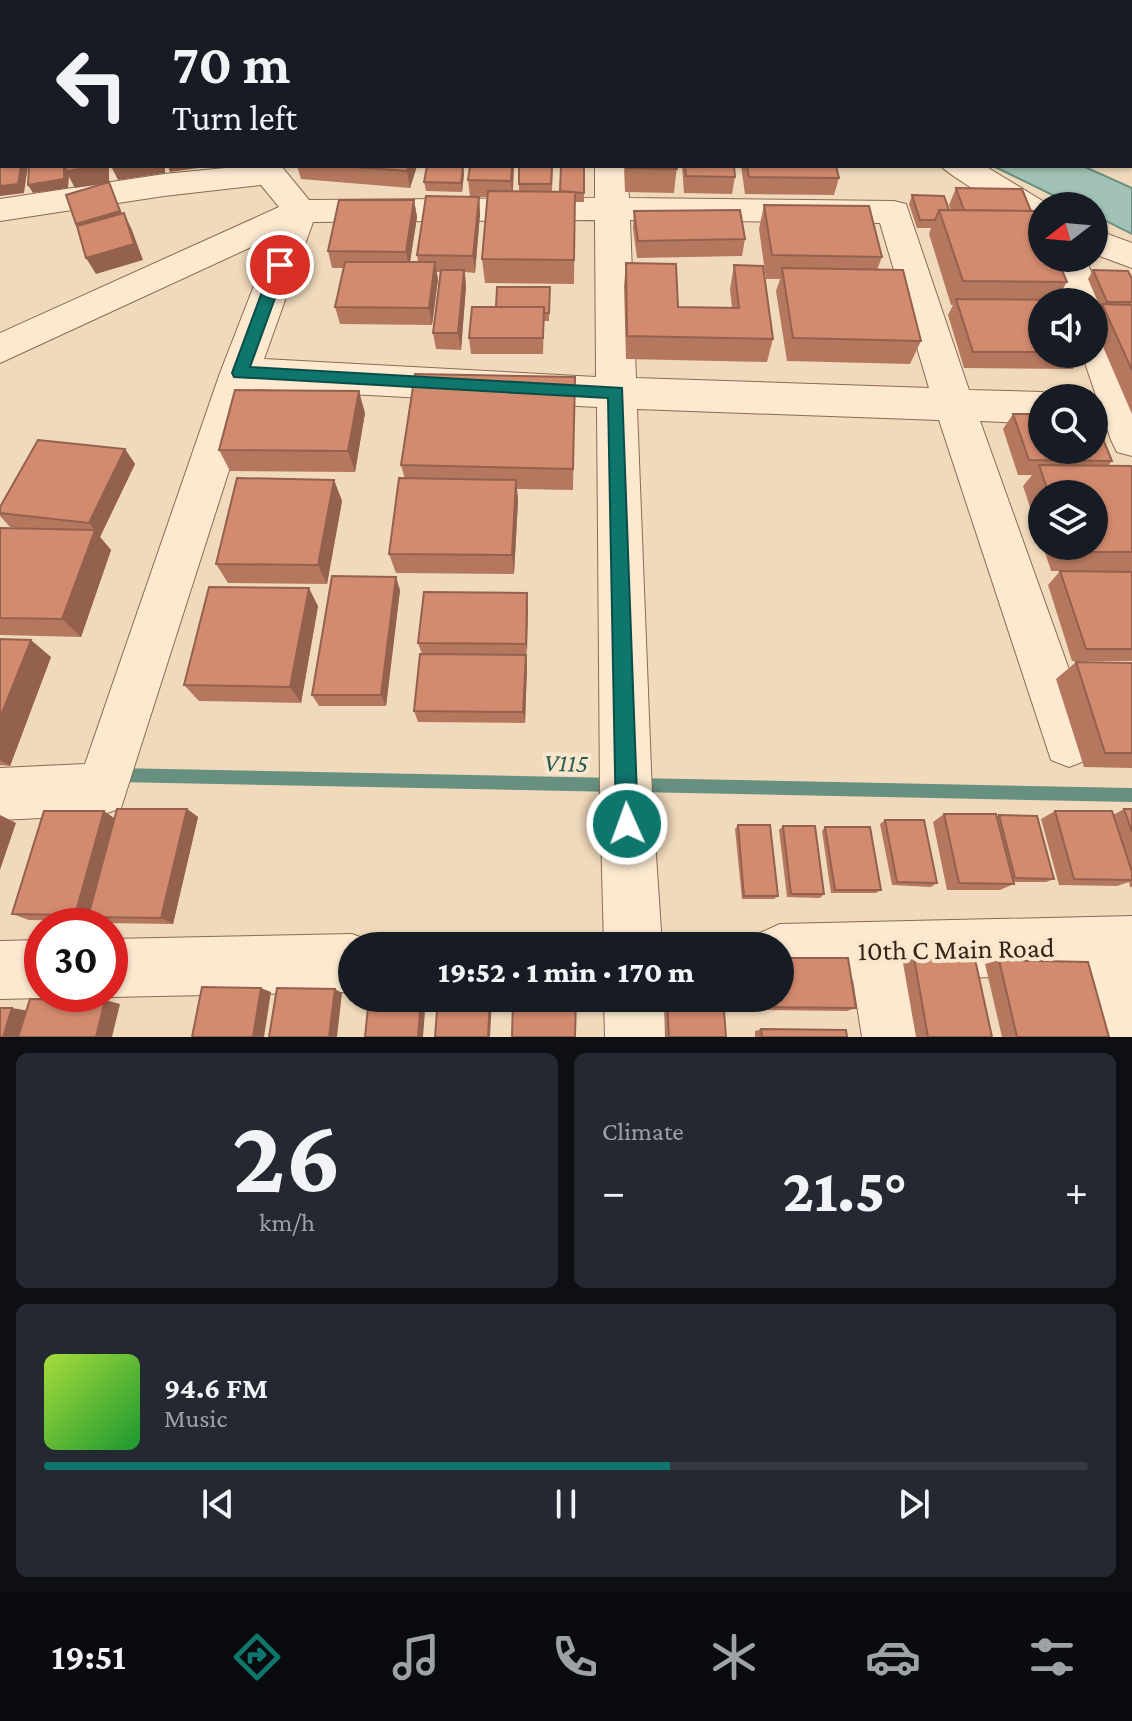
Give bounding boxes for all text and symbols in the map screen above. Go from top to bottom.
icon: left [40,32,144,136]
text: 70 m [172,33,291,95]
text: Turn left [172,98,297,138]
north arrow [1028,192,1108,272]
map controls [1028,192,1108,560]
pin [246,231,314,299]
icon: arrive [258,243,302,287]
button: sound [1028,288,1108,368]
button: search [1028,384,1108,464]
button: layers [1028,480,1108,560]
water label: V115 [544,748,589,778]
position arrow [585,782,669,866]
speed limit sign: 30 [24,908,128,1012]
street label: 10th C Main Road [857,932,1055,966]
text: 19:52 · 1 min · 170 m [438,955,694,988]
text: 26 [232,1098,342,1213]
text: Climate [602,1117,684,1146]
text: 21.5° [782,1157,908,1224]
text: − [602,1167,625,1215]
text: + [1065,1167,1088,1215]
text: km/h [259,1208,315,1237]
text: 94.6 FM [164,1371,268,1404]
text: Music [164,1404,227,1433]
icon: previous [196,1482,240,1526]
icon: pause [544,1482,588,1526]
icon: next [892,1482,936,1526]
icon: directions [229,1629,285,1685]
icon: music [388,1629,444,1685]
icon: phone [547,1629,603,1685]
icon: climate [706,1629,762,1685]
icon: car [865,1629,921,1685]
icon: filters [1024,1629,1080,1685]
text: 19:51 [52,1637,126,1677]

